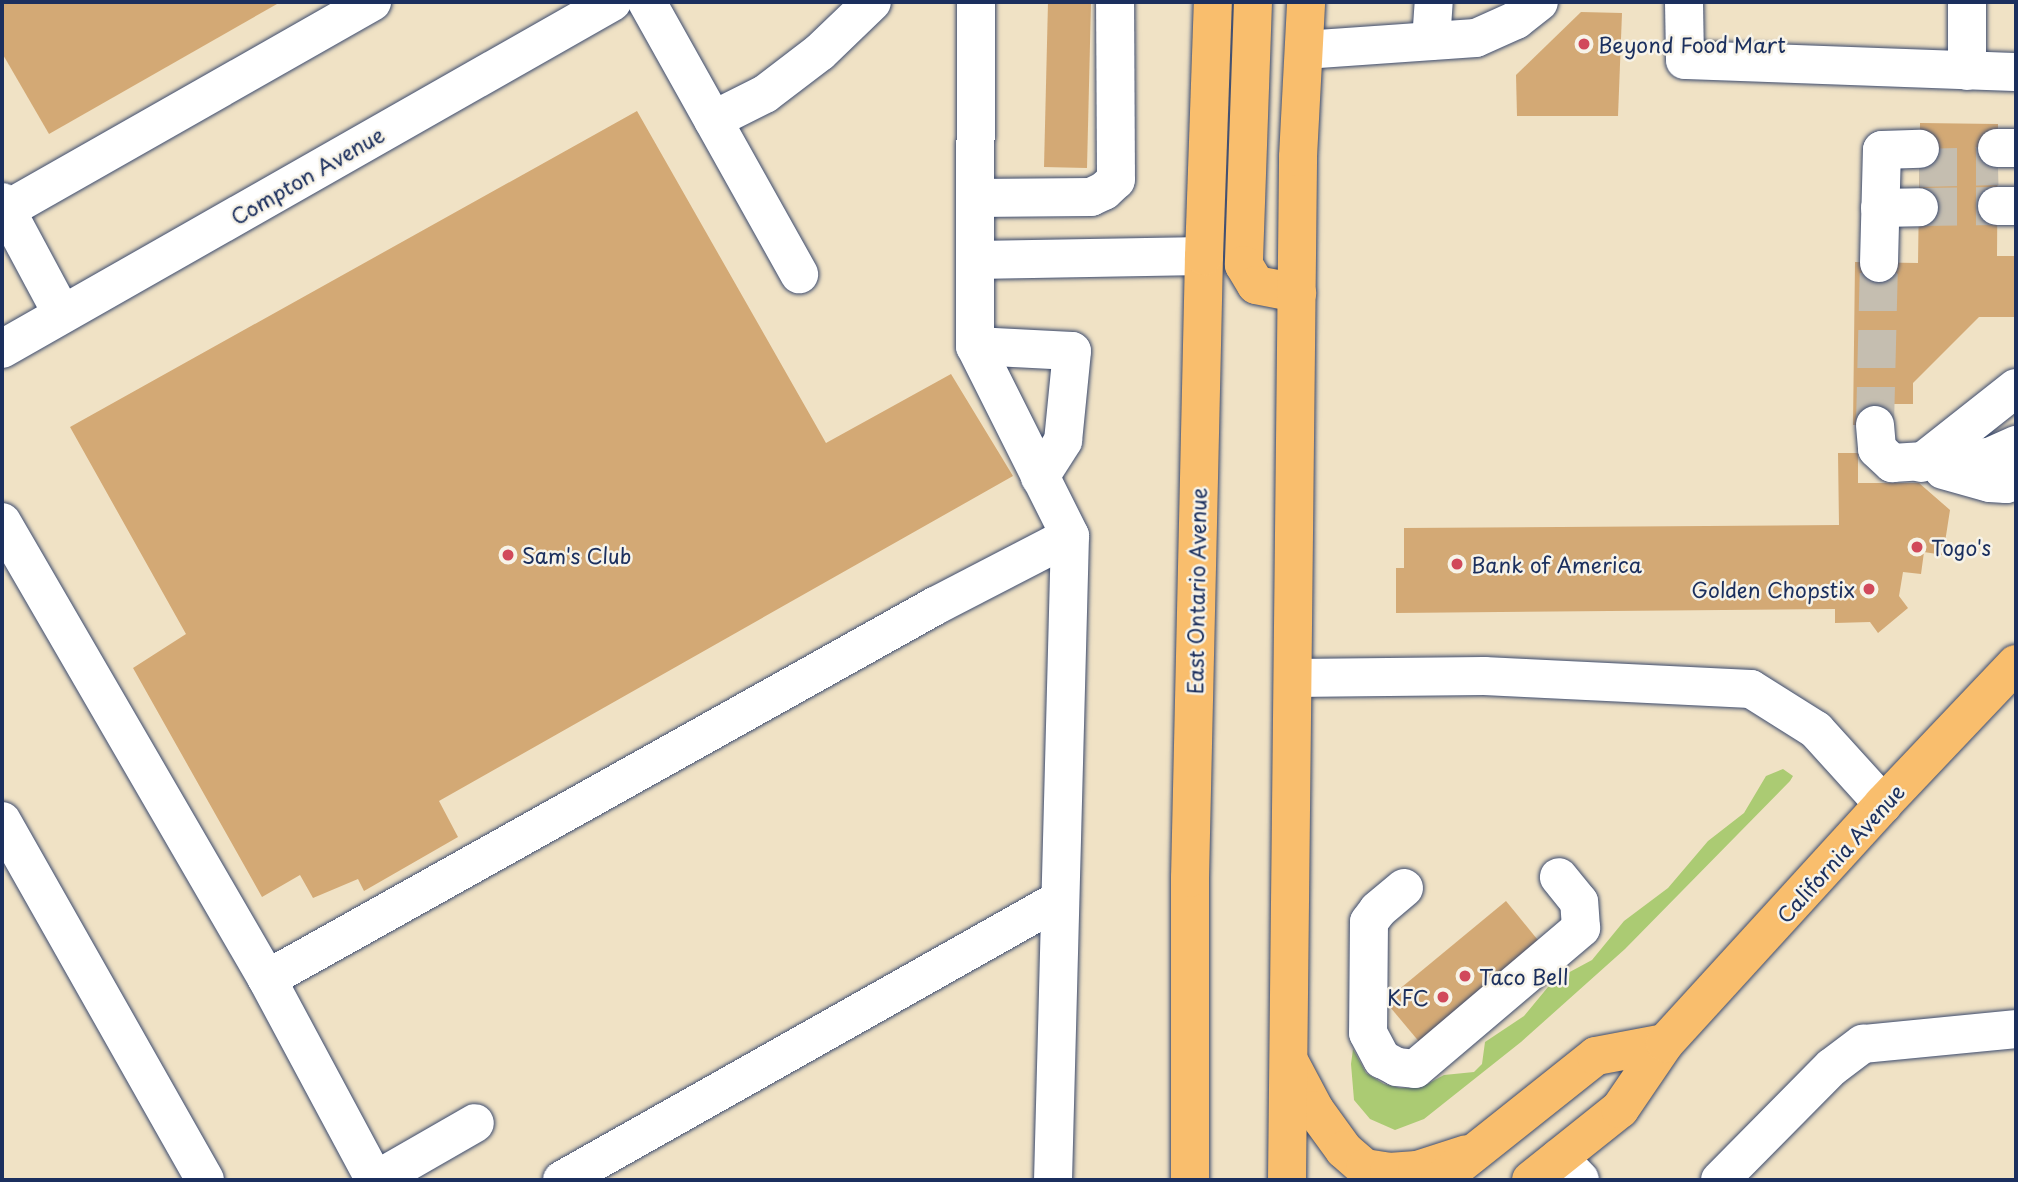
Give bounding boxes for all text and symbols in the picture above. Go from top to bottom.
place label: Beyond Food Mart [1598,31,1784,57]
marker: Beyond Food Mart [1576,36,1592,52]
street label: Compton Avenue [227,121,387,229]
street label: East Ontario Avenue [1182,488,1210,694]
place label: Togo's [1931,534,1991,560]
marker: Togo's [1909,539,1925,555]
place label: Sam's Club [522,542,632,568]
marker: Sam's Club [500,547,516,563]
place label: Bank of America [1471,551,1642,577]
marker: Bank of America [1449,556,1465,572]
place label: Golden Chopstix [1690,576,1855,602]
marker: Golden Chopstix [1861,581,1877,597]
street label: California Avenue [1771,778,1909,928]
place label: Taco Bell [1479,963,1571,989]
marker: Taco Bell [1457,968,1473,984]
place label: KFC [1387,984,1429,1010]
marker: KFC [1435,989,1451,1005]

